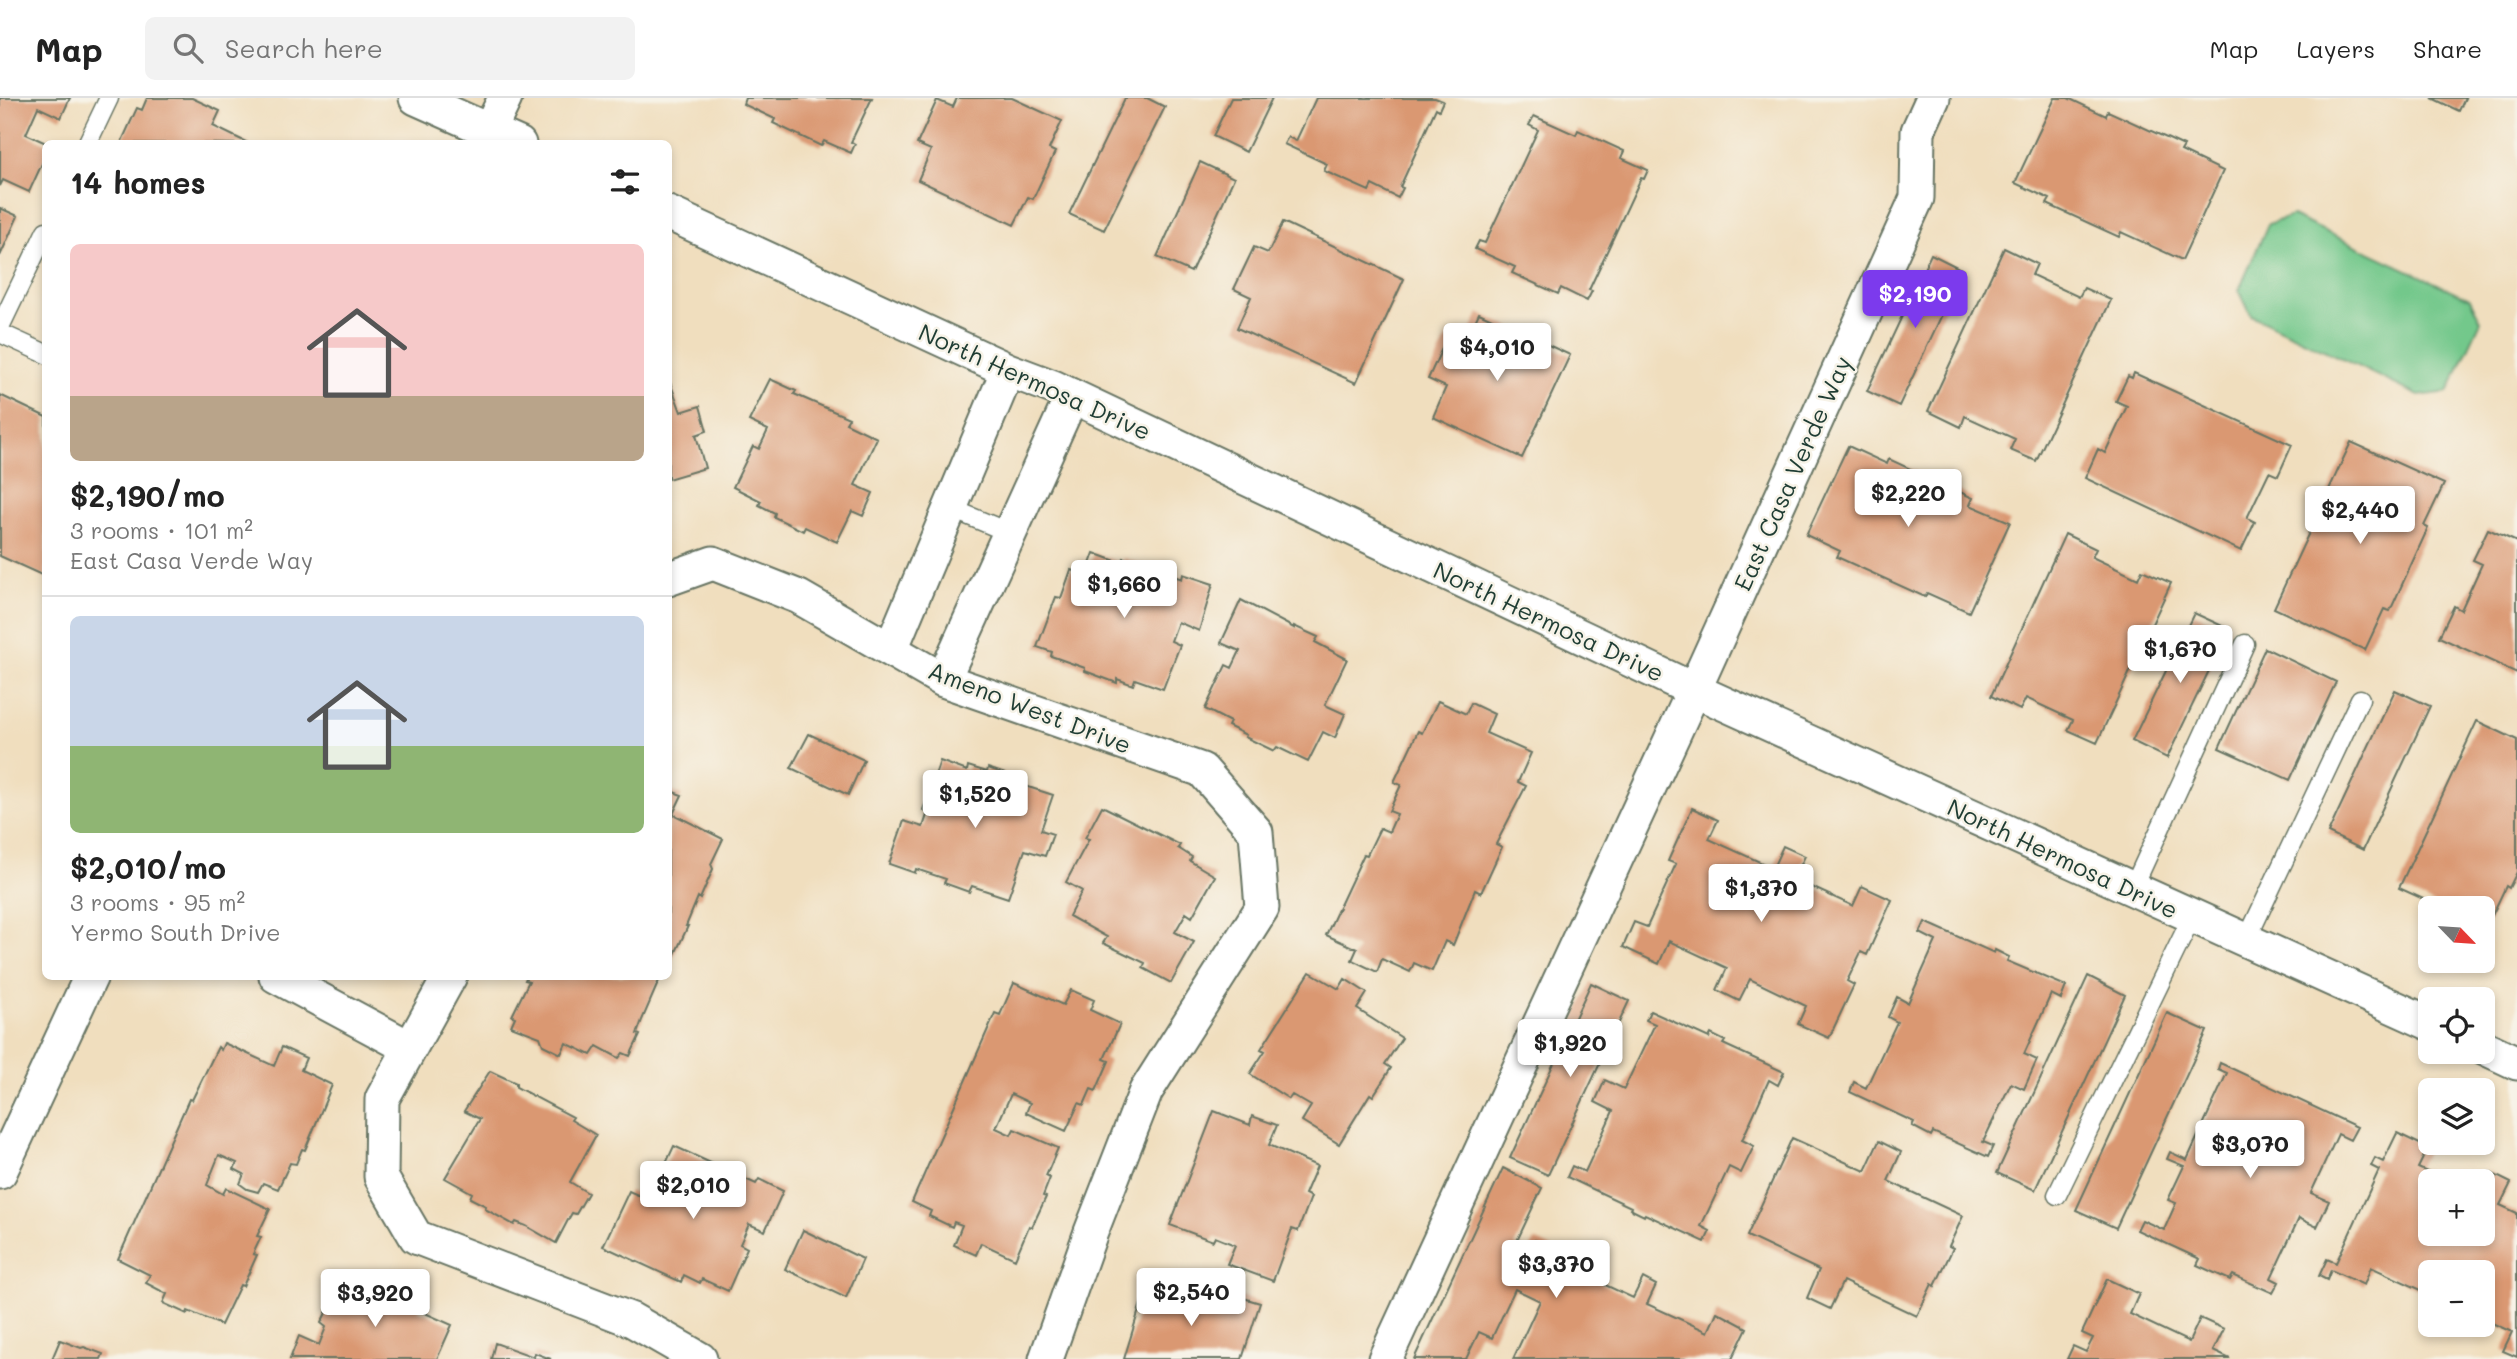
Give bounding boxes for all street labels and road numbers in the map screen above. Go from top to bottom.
street label: North Hermosa Drive [914,316,1156,446]
street label: East Casa Verde Way [1726,351,1858,595]
street label: North Hermosa Drive [1429,554,1669,688]
street label: Ameno West Drive [924,654,1136,760]
street label: North Hermosa Drive [1943,791,2183,925]

